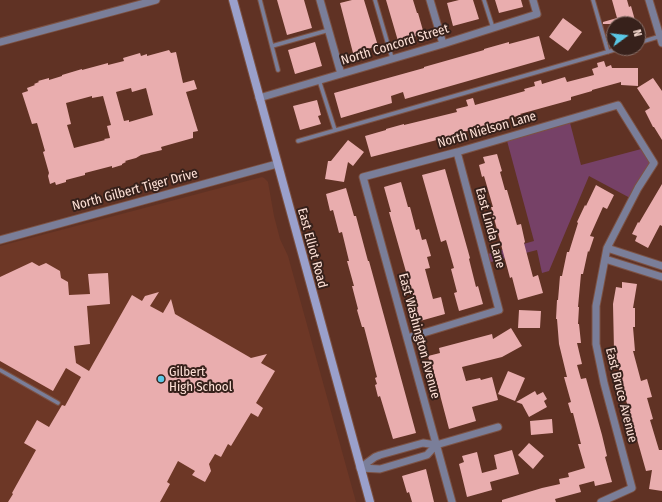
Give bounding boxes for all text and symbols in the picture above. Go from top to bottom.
north arrow [606,16,646,56]
street label: North Concord Street [339,21,451,69]
text: N [630,28,644,38]
street label: North Nielson Lane [436,108,538,152]
street label: North Gilbert Tiger Drive [70,166,200,214]
street label: East Linda Lane [472,186,508,270]
street label: East Elliot Road [294,206,330,290]
street label: East Washington Avenue [395,272,443,400]
street label: East Bruce Avenue [602,346,640,444]
place label: Gilbert High School [169,364,232,395]
marker: Gilbert High School [156,374,166,384]

